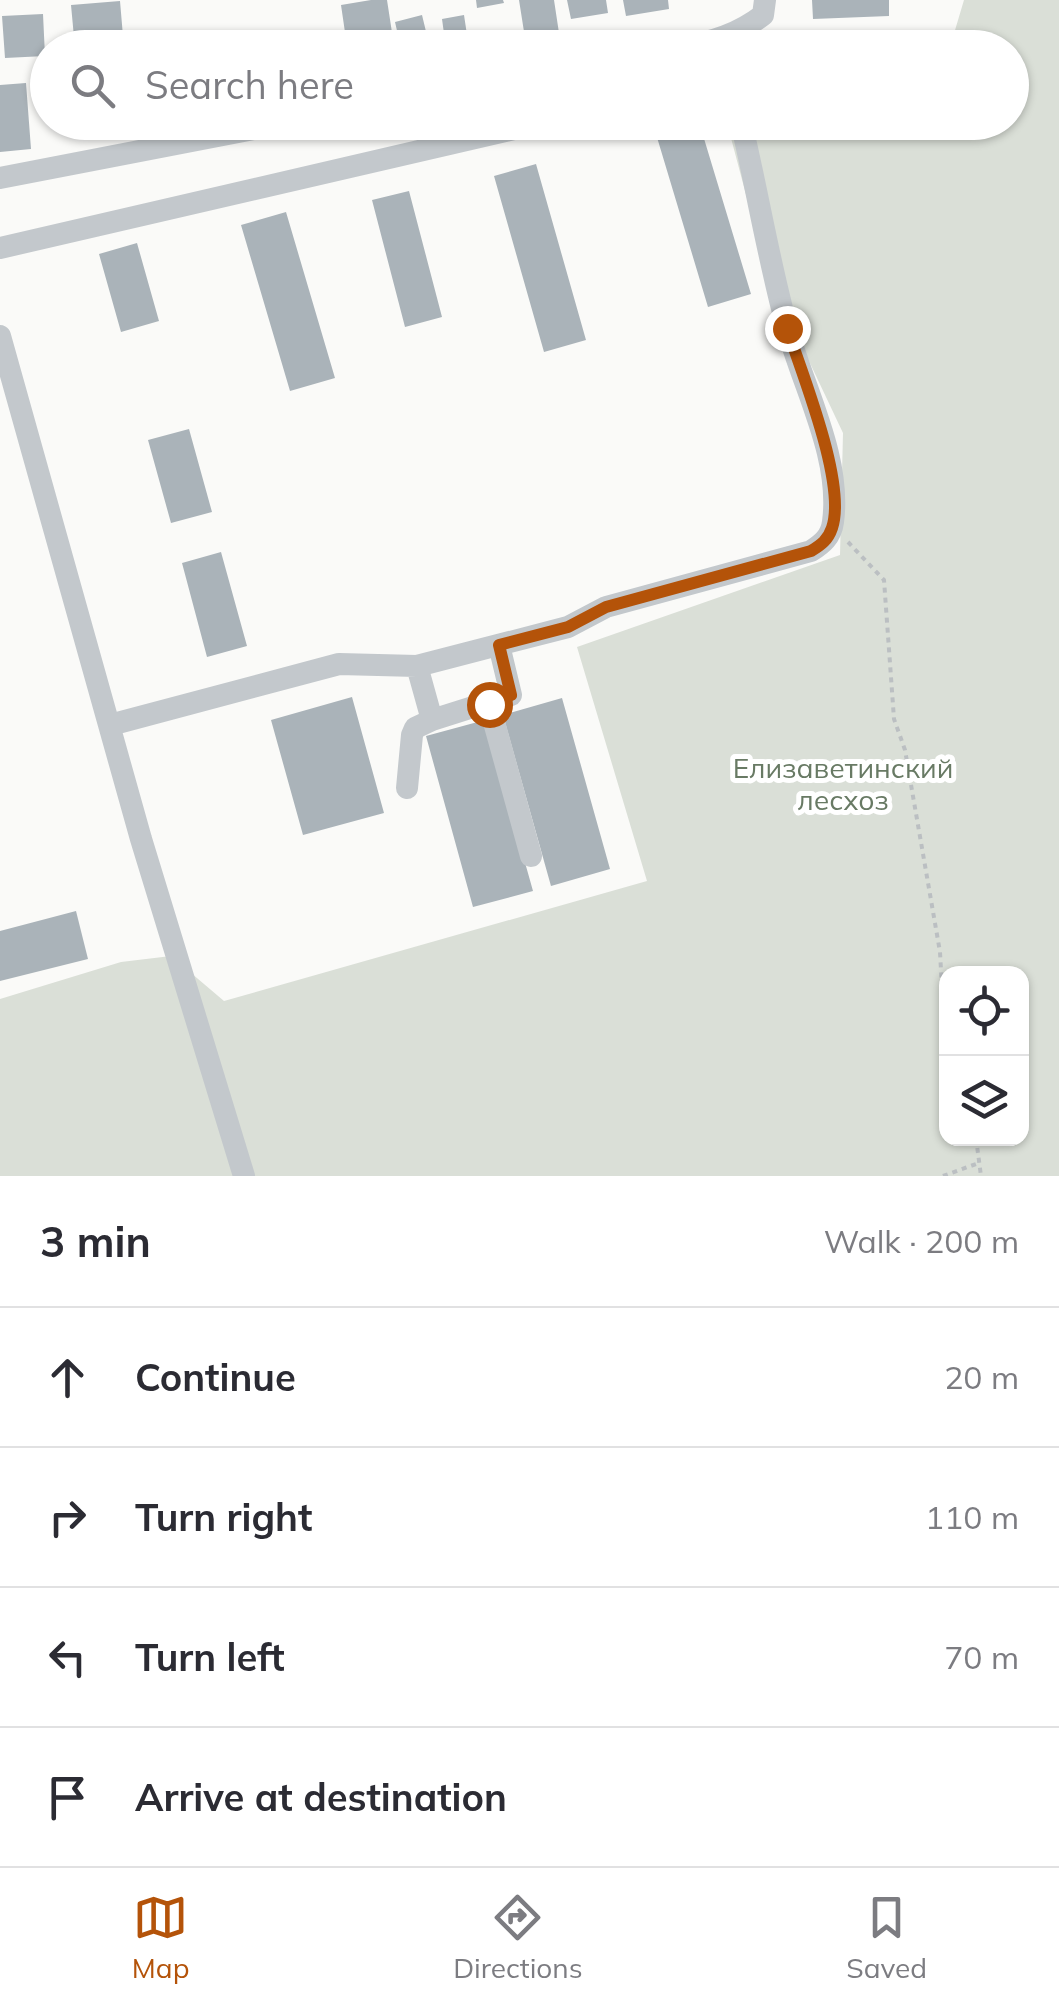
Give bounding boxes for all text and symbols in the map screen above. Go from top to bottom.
search box [30,30,1029,140]
icon: search [65,58,120,113]
text: Search here [145,61,354,109]
route end [765,306,811,352]
route start [467,682,513,728]
park label: Елизаветинский лесхоз [733,750,953,817]
map controls [939,966,1029,1146]
button: locate [939,966,1029,1056]
button: layers [939,1056,1029,1146]
text: 3 min [40,1215,151,1268]
text: Walk · 200 m [824,1221,1019,1261]
icon: ahead [40,1350,95,1405]
text: Continue [135,1353,296,1401]
text: 20 m [944,1357,1019,1397]
icon: right [40,1490,95,1545]
text: Turn right [135,1493,312,1541]
text: 110 m [925,1497,1019,1537]
icon: left [40,1630,95,1685]
text: Turn left [135,1633,285,1681]
text: 70 m [944,1637,1019,1677]
icon: arrive [40,1770,95,1825]
text: Arrive at destination [135,1773,507,1821]
tab: Map [132,1890,189,1985]
tab: Directions [453,1890,583,1985]
tab: Saved [846,1890,927,1985]

